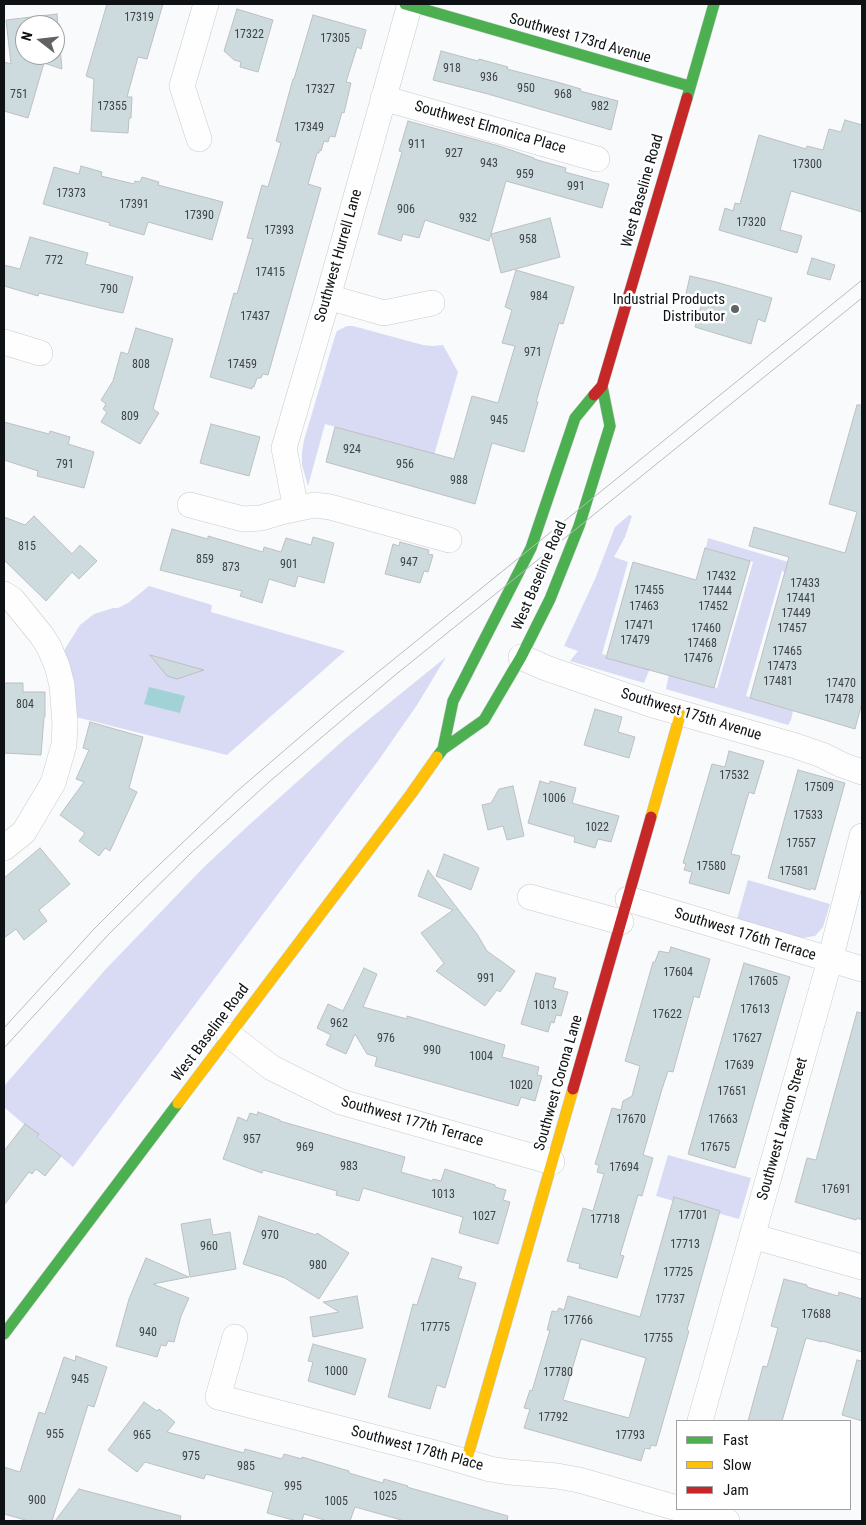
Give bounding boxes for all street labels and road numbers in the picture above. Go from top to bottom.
street label: Southwest 173rd Avenue [507,10,653,68]
street label: Southwest Elmonica Place [412,98,568,158]
street label: West Baseline Road [618,132,668,250]
street label: Southwest Hurrell Lane [311,188,367,324]
street label: West Baseline Road [509,519,571,633]
street label: Southwest 175th Avenue [618,685,764,745]
street label: Southwest 176th Terrace [672,905,818,965]
street label: West Baseline Road [169,981,253,1085]
street label: Southwest Corona Lane [531,1013,587,1153]
street label: Southwest Lawton Street [754,1056,812,1202]
street label: Southwest 177th Terrace [339,1093,485,1151]
street label: Southwest 178th Place [349,1423,485,1475]

